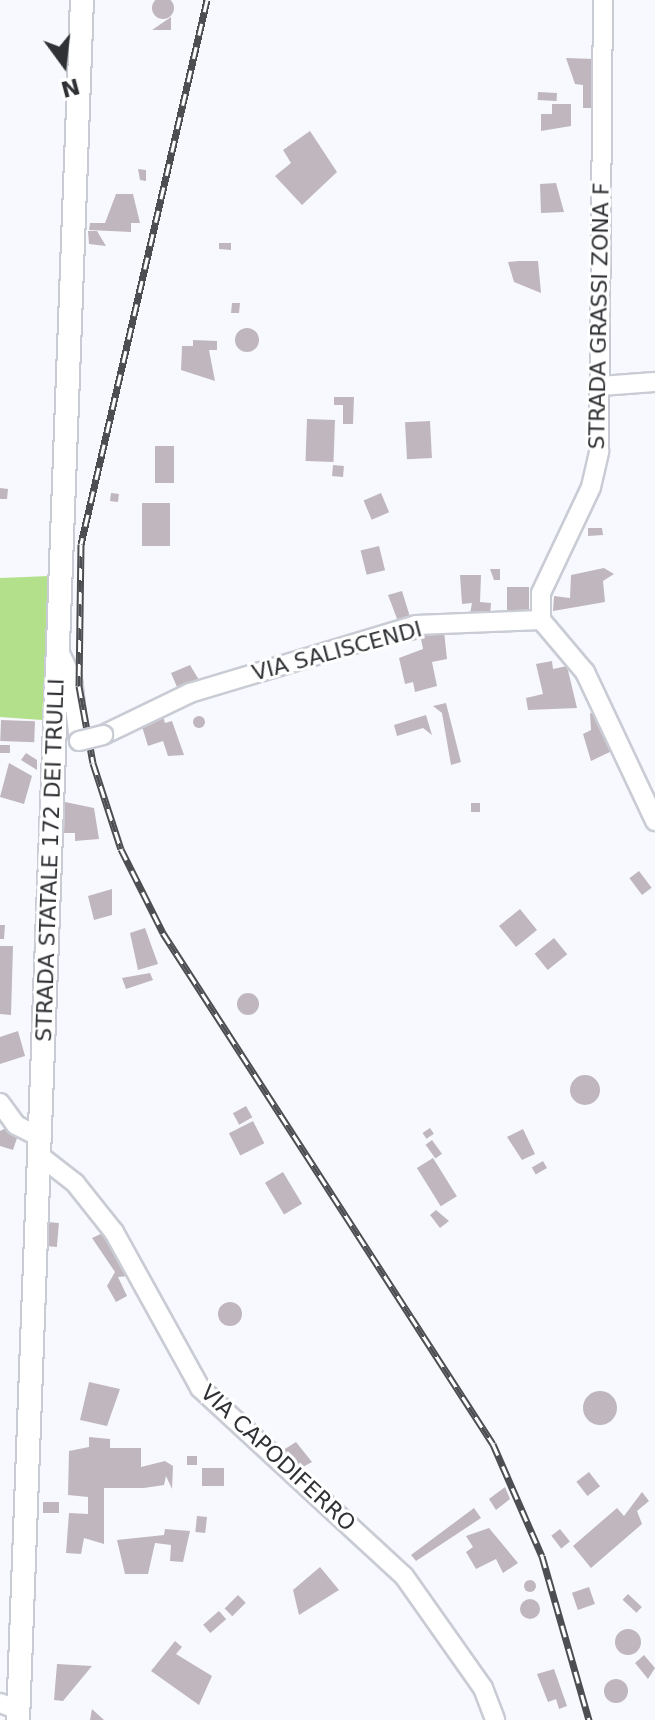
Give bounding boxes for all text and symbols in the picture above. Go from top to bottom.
north arrow [24,24,104,104]
text: N [58,73,82,102]
street label: STRADA GRASSI ZONA F [583,182,615,450]
street label: VIA SALISCENDI [249,616,425,686]
street label: STRADA STATALE 172 DEI TRULLI [30,678,70,1042]
street label: VIA CAPODIFERRO [195,1379,361,1537]

